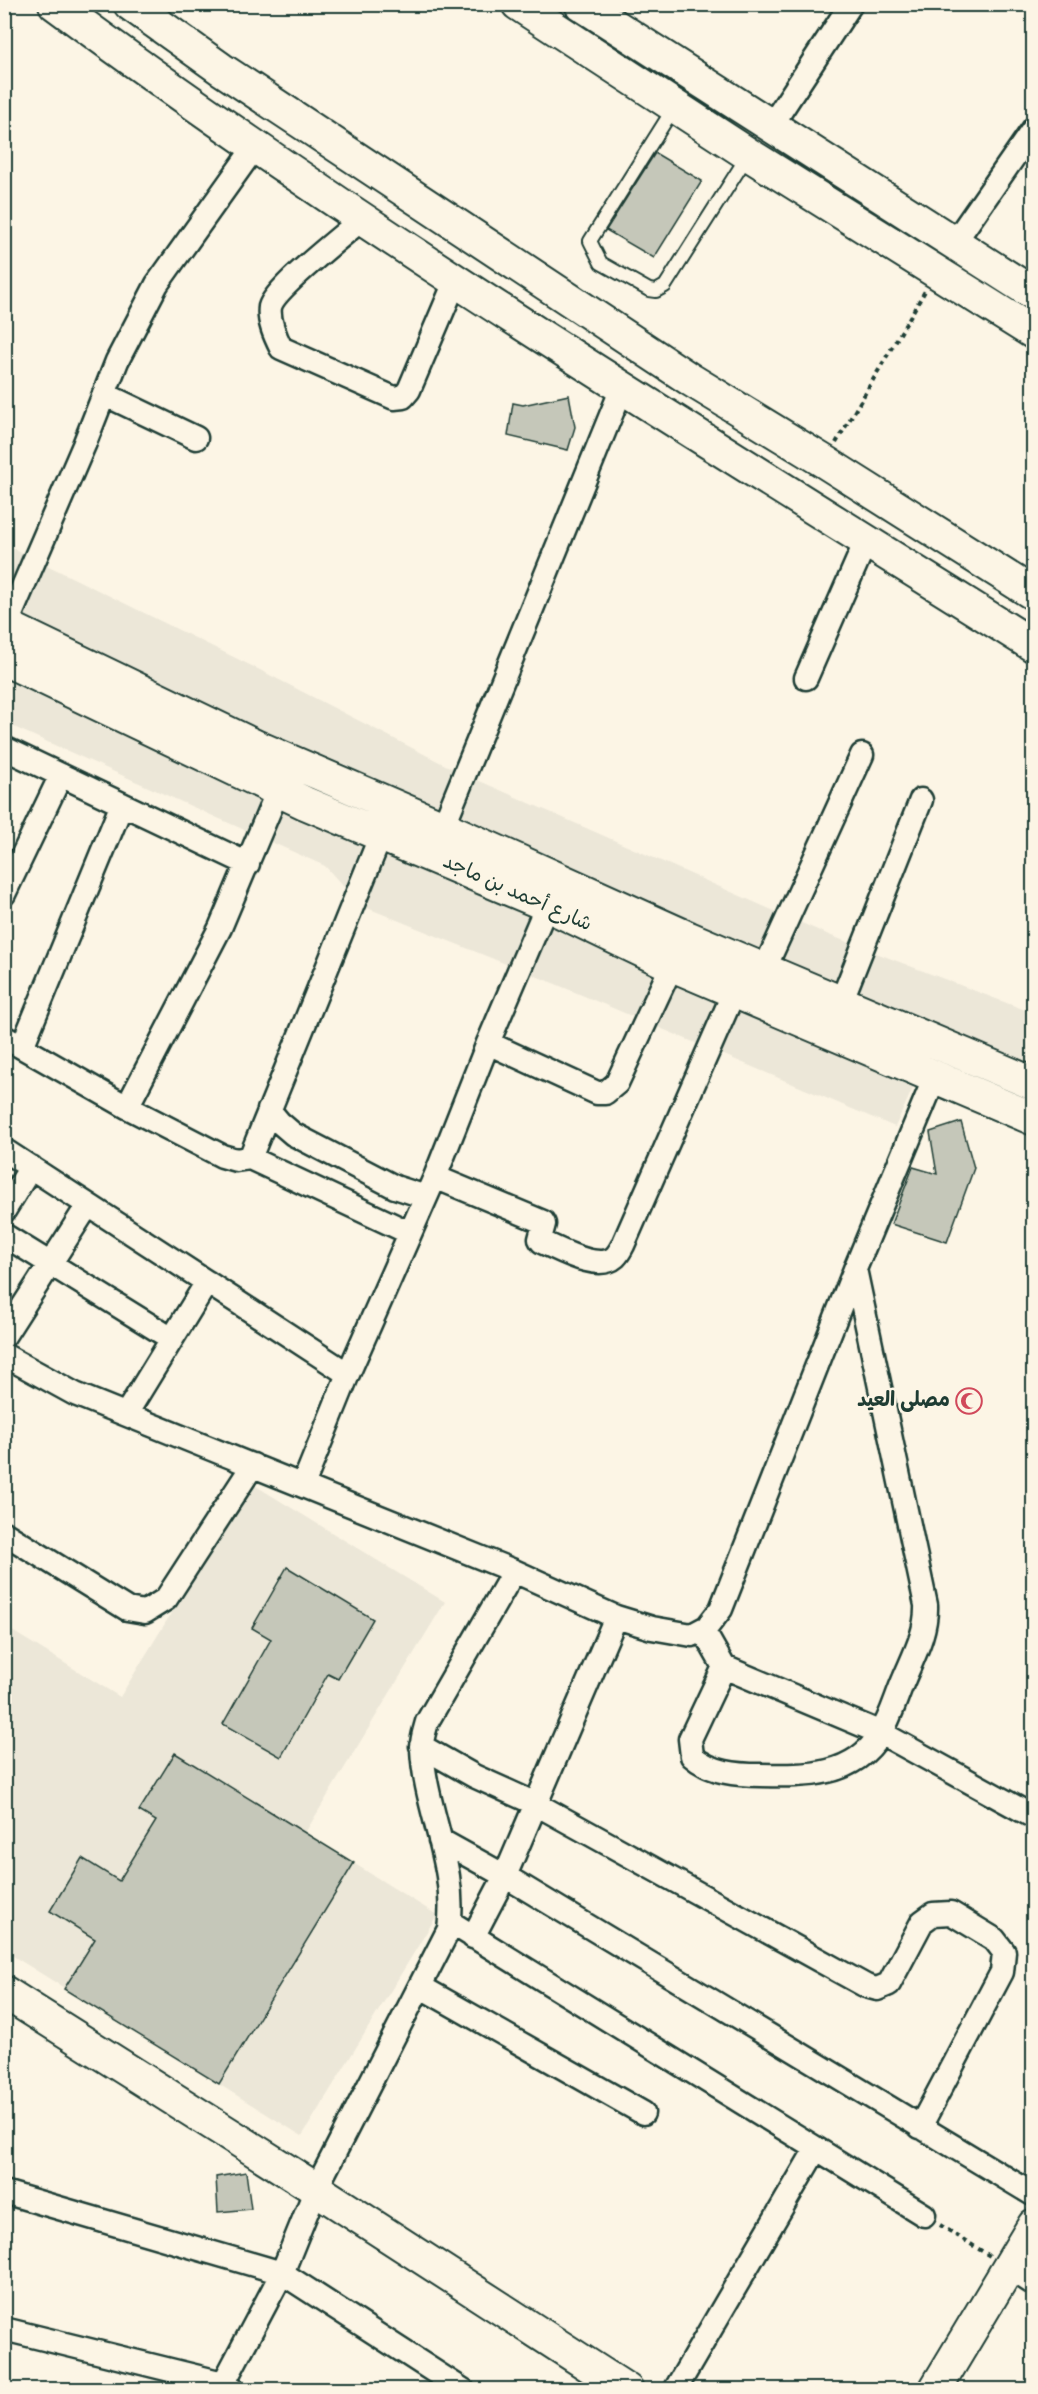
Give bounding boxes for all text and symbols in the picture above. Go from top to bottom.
street label: شارع أحمد بن ماجد [438,848,596,940]
mosque icon: مصلى العيد [954,1386,984,1416]
place label: مصلى العيد [857,1387,950,1416]

